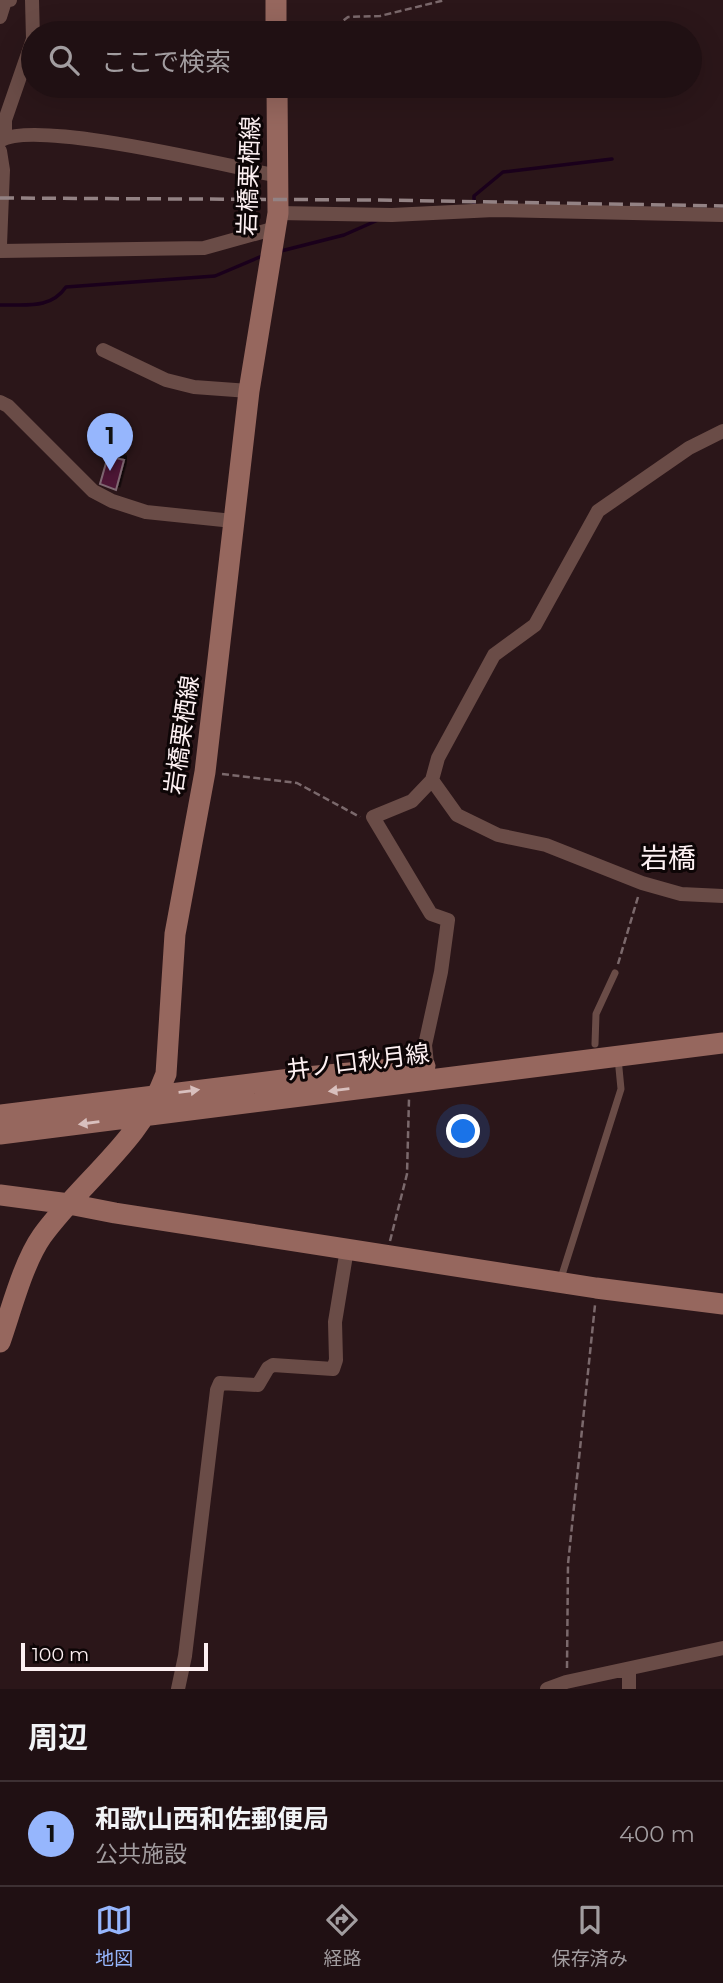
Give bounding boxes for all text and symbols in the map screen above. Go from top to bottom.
search box [21,21,702,98]
icon: search [45,41,83,79]
text: ここで検索 [101,46,231,78]
street label: 岩橋栗栖線 [232,116,265,236]
pin: 1 [87,413,133,471]
street label: 岩橋栗栖線 [159,673,204,796]
district label: 岩橋 [640,841,696,875]
street label: 井ノ口秋月線 [285,1038,431,1085]
one-way arrow [328,1085,350,1096]
one-way arrow [178,1086,200,1097]
your location [446,1114,480,1148]
one-way arrow [78,1117,100,1128]
scale bar [21,1640,208,1672]
text: 100 m [32,1643,89,1666]
text: 周辺 [28,1719,88,1756]
text: 和歌山西和佐郵便局 [95,1803,329,1835]
text: 1 [46,1820,56,1848]
text: 400 m [619,1820,695,1848]
text: 公共施設 [95,1840,187,1868]
tab: 地図 [95,1901,133,1970]
tab: 経路 [323,1901,362,1970]
tab: 保存済み [552,1901,628,1970]

